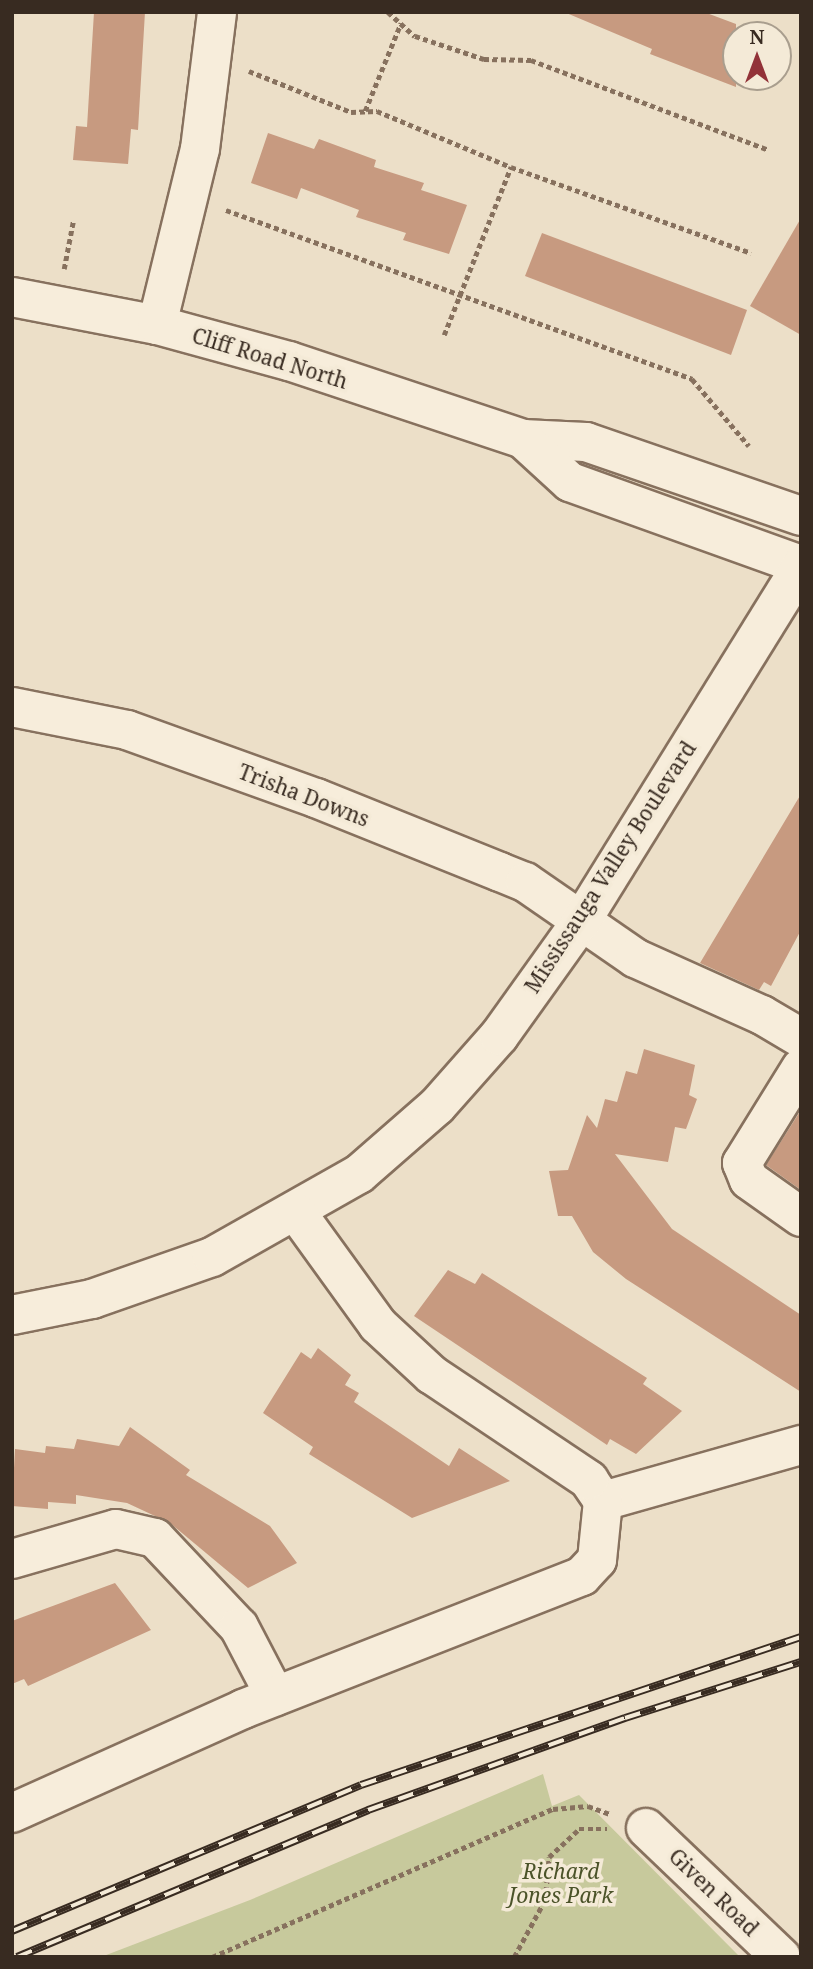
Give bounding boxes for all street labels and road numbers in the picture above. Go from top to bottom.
street label: Cliff Road North [189,322,351,394]
street label: Mississauga Valley Boulevard [519,737,701,997]
street label: Trisha Downs [235,758,373,832]
street label: Given Road [664,1843,764,1941]

